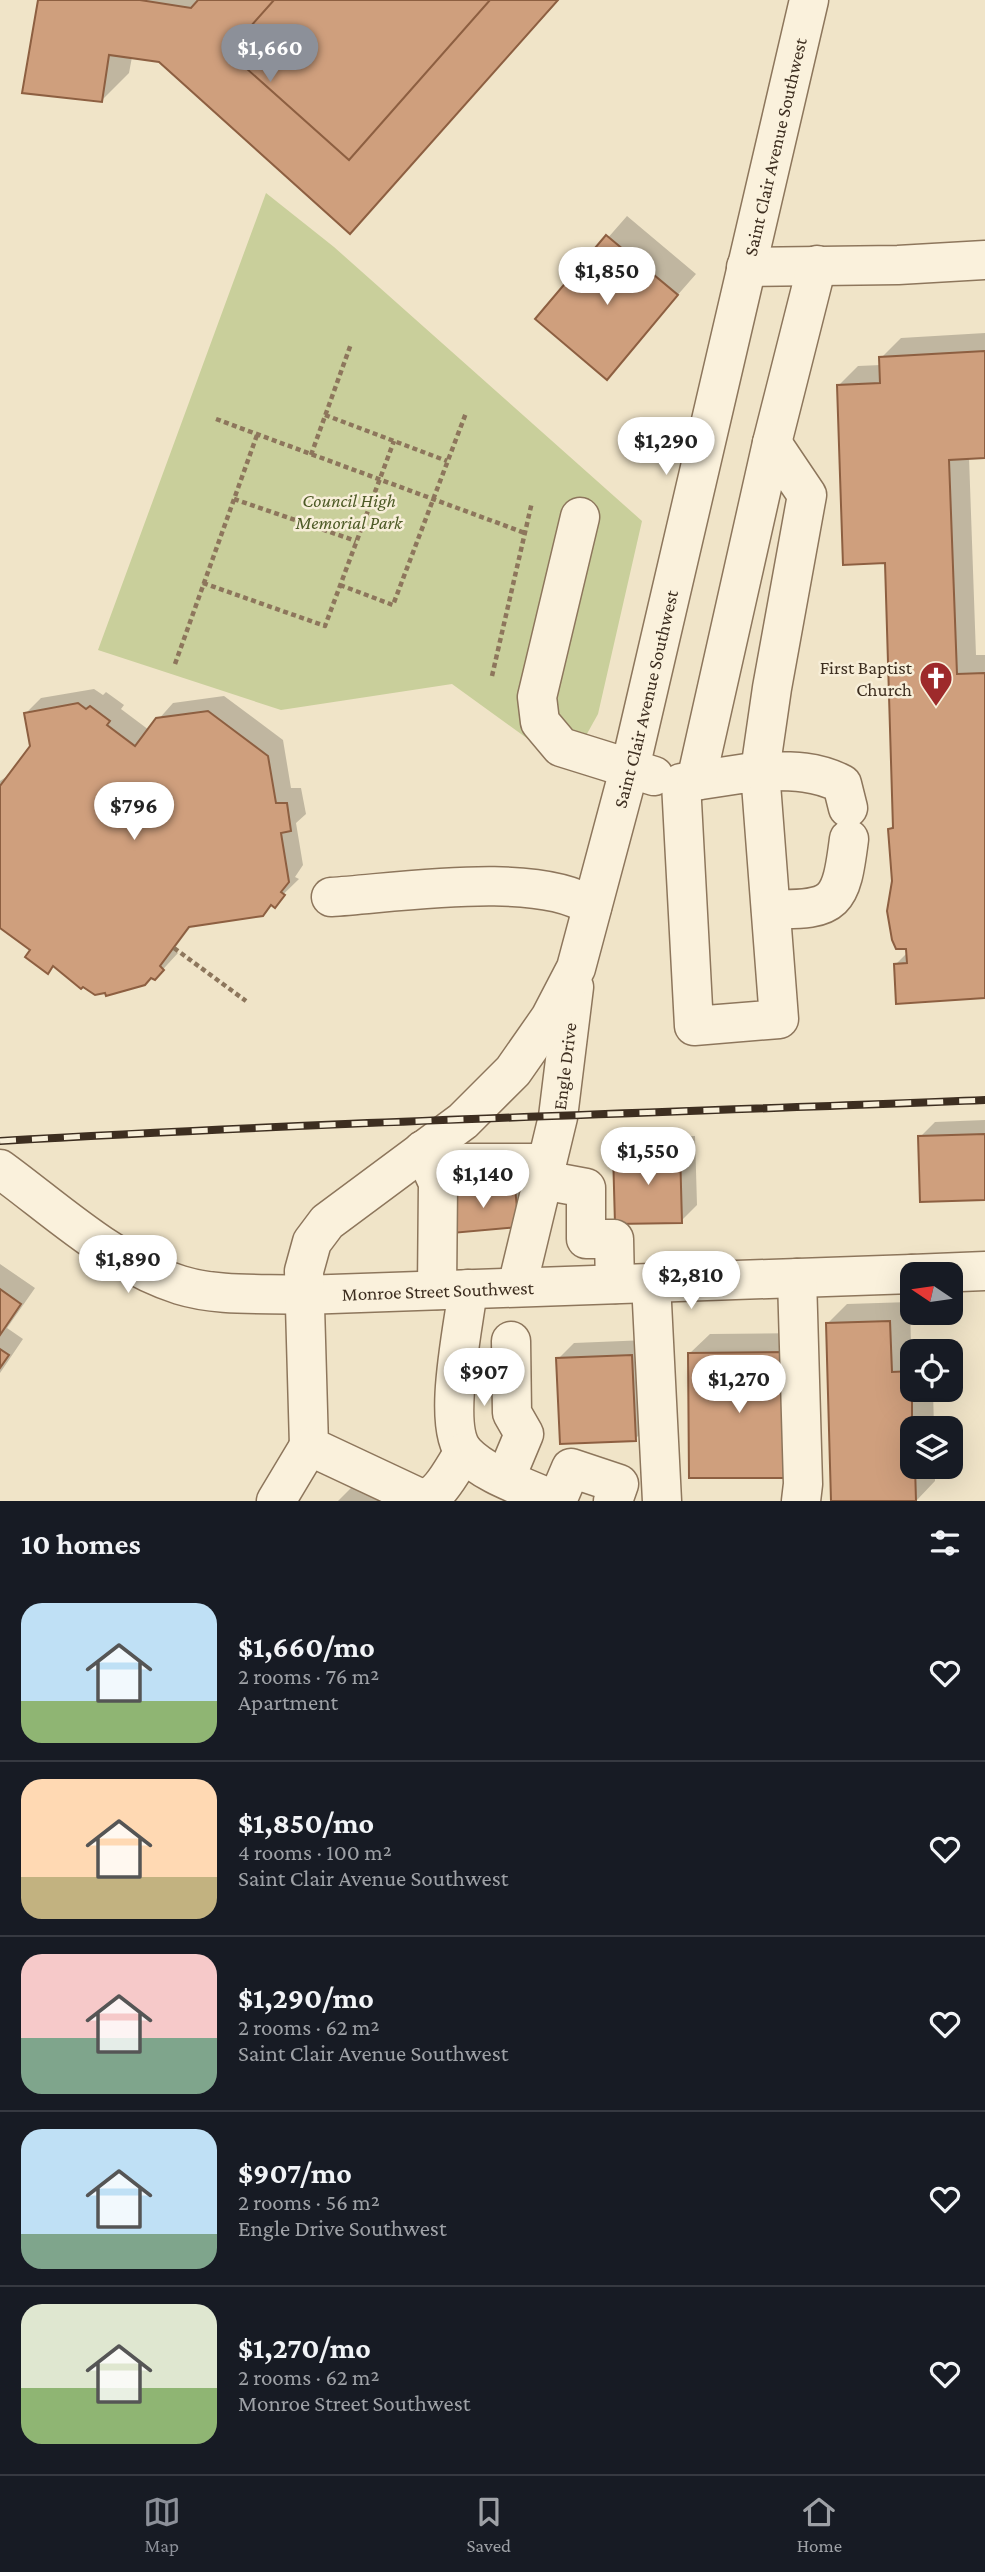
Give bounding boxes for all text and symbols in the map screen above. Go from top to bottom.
pin: $1,660 [213,24,327,84]
text: $1,660 [237,34,303,60]
street label: Saint Clair Avenue Southwest [740,35,811,258]
pin: $1,850 [550,247,664,307]
text: $1,850 [575,257,640,283]
pin: $1,290 [609,418,723,477]
text: $1,290 [634,427,698,453]
park label: Council High Memorial Park [295,490,403,533]
street label: Saint Clair Avenue Southwest [609,587,682,810]
place label: First Baptist Church [820,657,913,700]
church icon: First Baptist Church [917,659,955,708]
pin: $796 [93,782,175,842]
text: $796 [110,792,158,818]
street label: Engle Drive [549,1021,581,1111]
pin: $1,550 [591,1128,705,1187]
text: $1,550 [617,1137,679,1163]
pin: $1,140 [426,1150,540,1210]
text: $1,140 [452,1160,514,1186]
pin: $1,890 [71,1236,185,1295]
text: $1,890 [95,1245,161,1271]
pin: $2,810 [634,1252,748,1311]
text: $2,810 [658,1261,724,1287]
north arrow [900,1262,962,1325]
map controls [900,1262,963,1479]
street label: Monroe Street Southwest [342,1277,535,1305]
button: locate [900,1339,963,1402]
pin: $907 [443,1348,525,1408]
pin: $1,270 [682,1356,796,1415]
text: $907 [460,1358,508,1384]
text: $1,270 [708,1365,770,1391]
button: layers [900,1416,963,1479]
icon: filters [926,1524,964,1562]
text: 10 homes [21,1527,141,1560]
text: $1,660/mo [238,1630,375,1663]
icon: home [77,1631,161,1715]
icon: heart [926,1654,964,1692]
text: 2 rooms · 76 m² [238,1663,379,1689]
text: Apartment [238,1689,338,1715]
text: $1,850/mo [238,1806,374,1839]
icon: home [77,1807,161,1891]
icon: heart [926,1830,964,1868]
text: 4 rooms · 100 m² [238,1839,392,1865]
text: Saint Clair Avenue Southwest [238,1865,508,1891]
text: $1,290/mo [238,1981,374,2014]
icon: home [77,1982,161,2066]
icon: heart [926,2005,964,2043]
text: 2 rooms · 62 m² [238,2014,379,2040]
text: Saint Clair Avenue Southwest [238,2040,508,2066]
text: $907/mo [238,2156,352,2189]
icon: home [77,2157,161,2241]
icon: heart [926,2180,964,2218]
text: 2 rooms · 56 m² [238,2189,380,2215]
text: Engle Drive Southwest [238,2215,447,2241]
text: $1,270/mo [238,2331,371,2364]
icon: home [77,2332,161,2416]
icon: heart [926,2355,964,2393]
text: 2 rooms · 62 m² [238,2364,379,2390]
text: Monroe Street Southwest [238,2390,470,2416]
tab: Map [143,2493,181,2556]
tab: Saved [466,2493,511,2556]
tab: Home [797,2493,842,2556]

